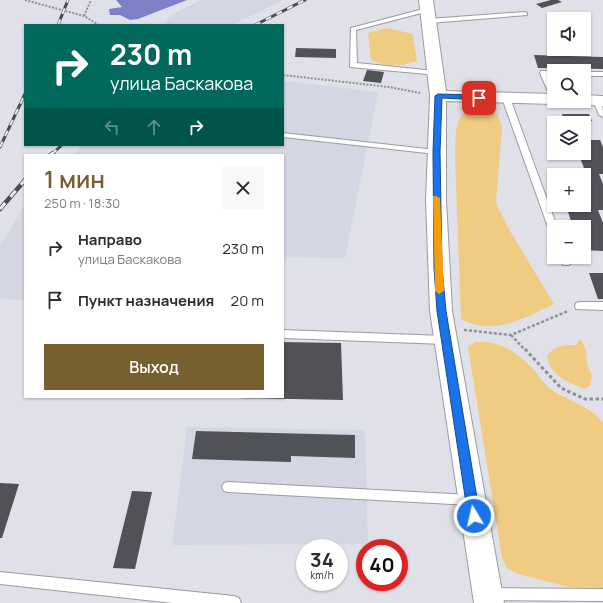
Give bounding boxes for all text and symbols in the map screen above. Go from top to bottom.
map controls [547,12,591,264]
button: sound [547,12,591,56]
text: 230 m [110,35,192,73]
icon: right [44,40,96,92]
button: search [547,64,591,108]
text: улица Баскакова [110,71,253,95]
pin [462,81,496,115]
icon: arrive [468,87,490,109]
icon: left [101,116,123,138]
icon: ahead [143,116,165,138]
icon: right [185,116,207,138]
button: layers [547,116,591,160]
text: 1 мин [44,162,105,195]
button: close [222,167,264,209]
button: + [547,168,591,212]
text: 250 m · 18:30 [44,194,120,212]
button: − [547,220,591,264]
text: Направо [78,229,142,250]
icon: right [44,237,66,259]
text: 230 m [222,238,264,259]
text: улица Баскакова [78,250,181,268]
icon: arrive [44,289,66,311]
text: Пункт назначения [78,290,214,311]
text: 20 m [231,290,264,311]
button: Выход [44,344,264,390]
position arrow [453,495,495,537]
speed limit sign: 40 [356,539,408,591]
text: 34 [310,546,334,573]
text: km/h [310,568,334,582]

